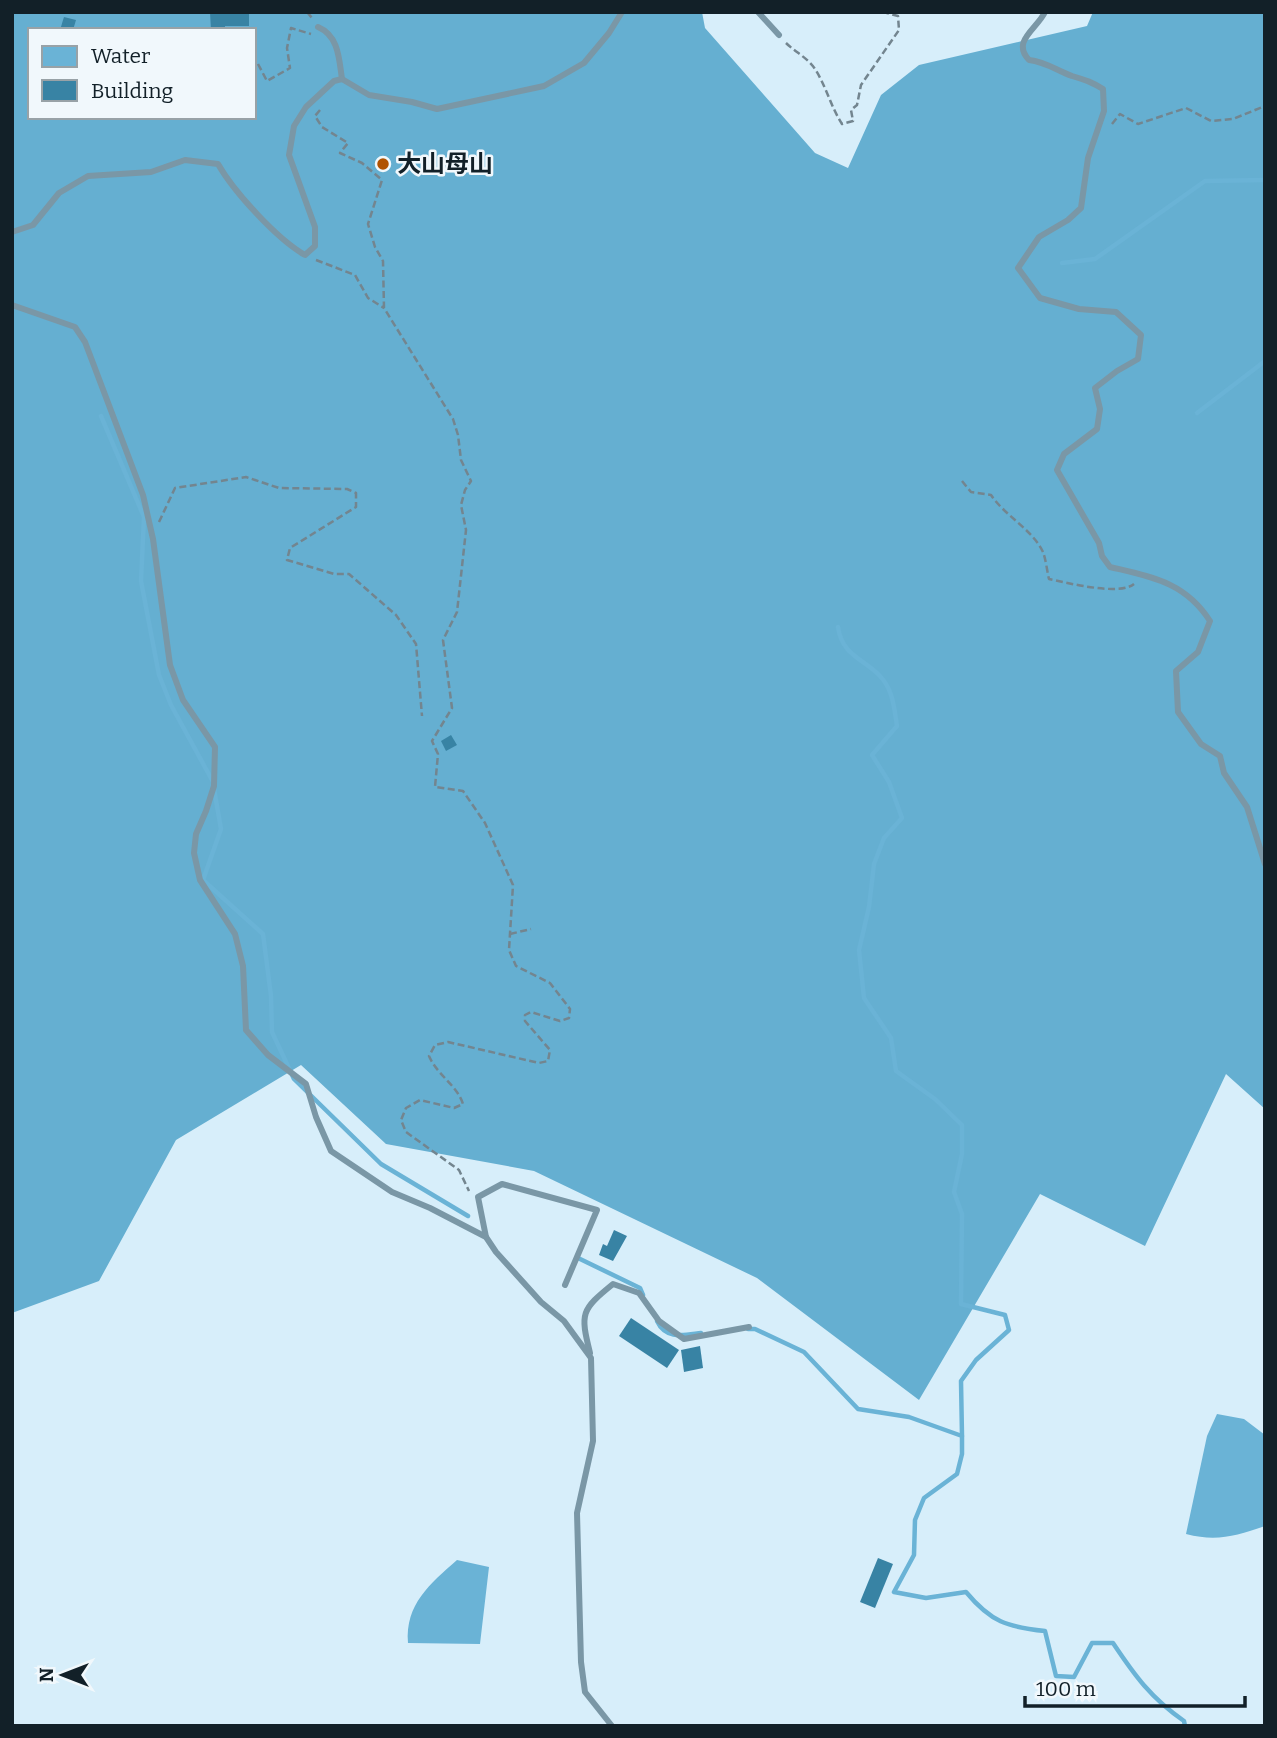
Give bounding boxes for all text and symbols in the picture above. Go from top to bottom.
legend [28,28,256,119]
text: Water [91,43,150,69]
text: Building [91,78,174,104]
place label: 大山母山 [397,150,493,178]
marker: 大山母山 [375,156,391,172]
north arrow [28,1640,98,1710]
scale bar [1025,1664,1246,1708]
text: N [35,1667,58,1682]
text: 100 m [1036,1676,1096,1702]

